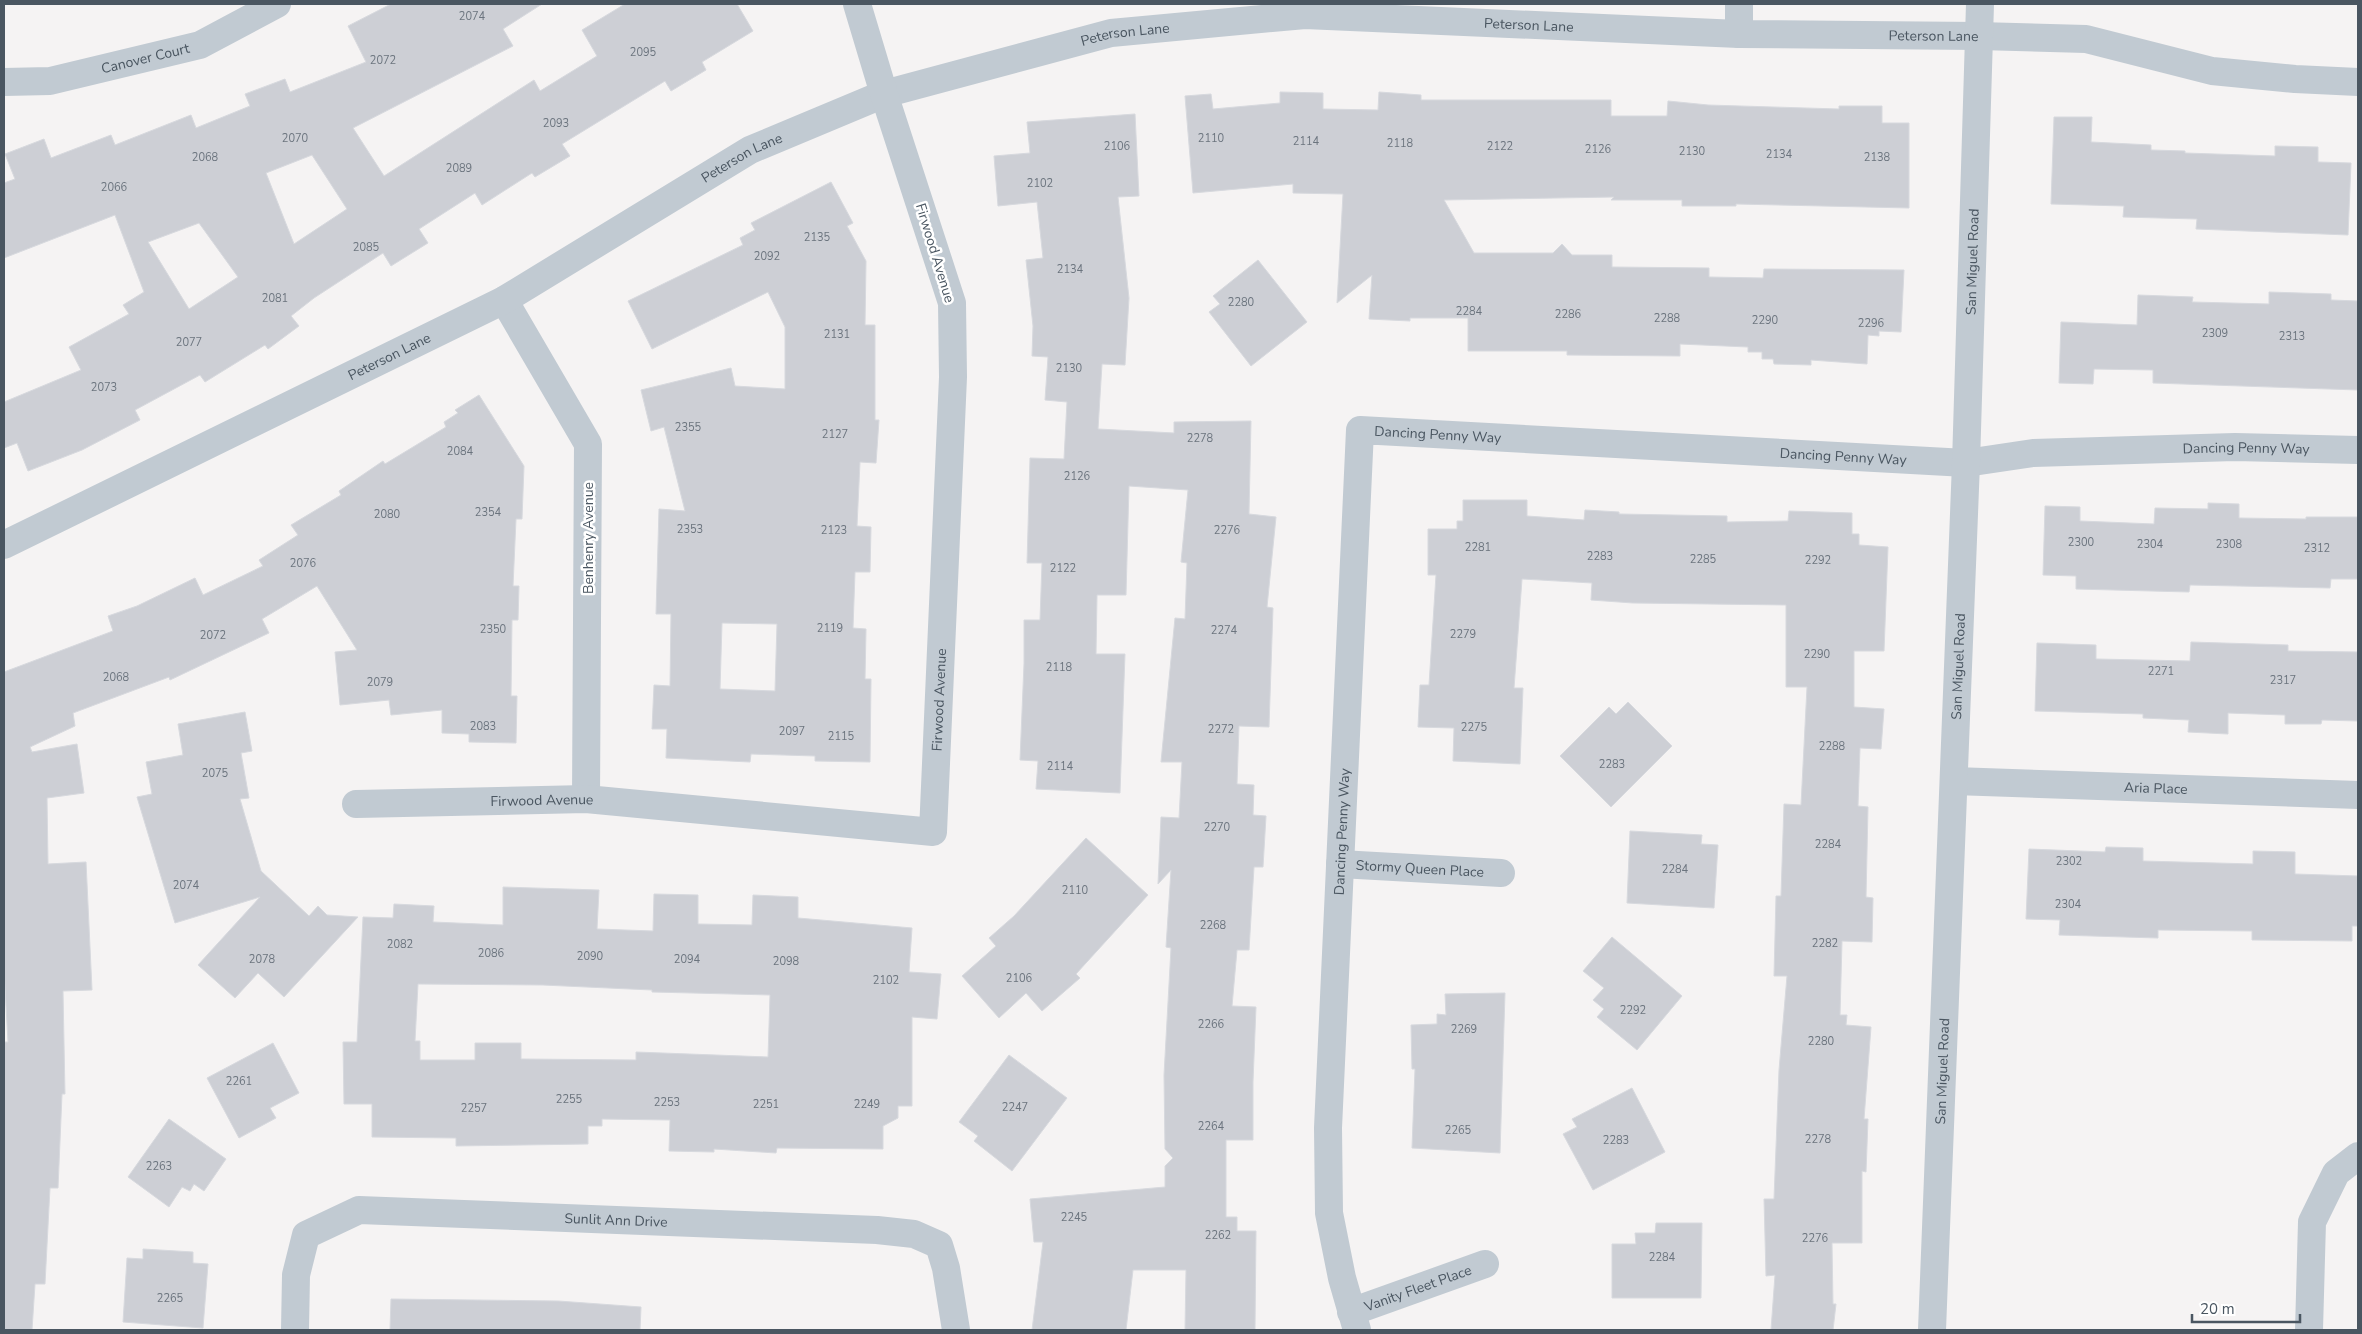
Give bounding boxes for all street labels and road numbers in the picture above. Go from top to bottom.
street label: Peterson Lane [1483,13,1574,36]
street label: Peterson Lane [1078,18,1170,50]
street label: Peterson Lane [1889,26,1979,45]
street label: Canover Court [99,38,192,78]
street label: Peterson Lane [697,128,785,187]
street label: Firwood Avenue [911,201,959,305]
street label: San Miguel Road [1961,208,1983,315]
street label: Peterson Lane [345,328,434,385]
street label: Dancing Penny Way [1374,421,1503,447]
street label: Dancing Penny Way [2182,437,2311,458]
street label: Dancing Penny Way [1779,443,1908,469]
street label: Benhenry Avenue [579,482,598,594]
street label: San Miguel Road [1946,613,1970,720]
street label: Firwood Avenue [927,648,951,752]
street label: Dancing Penny Way [1329,767,1354,896]
street label: Aria Place [2124,777,2188,799]
street label: Firwood Avenue [490,790,594,811]
street label: Stormy Queen Place [1355,855,1484,882]
street label: San Miguel Road [1931,1017,1954,1125]
street label: Sunlit Ann Drive [564,1208,668,1231]
street label: Vanity Fleet Place [1361,1260,1474,1316]

